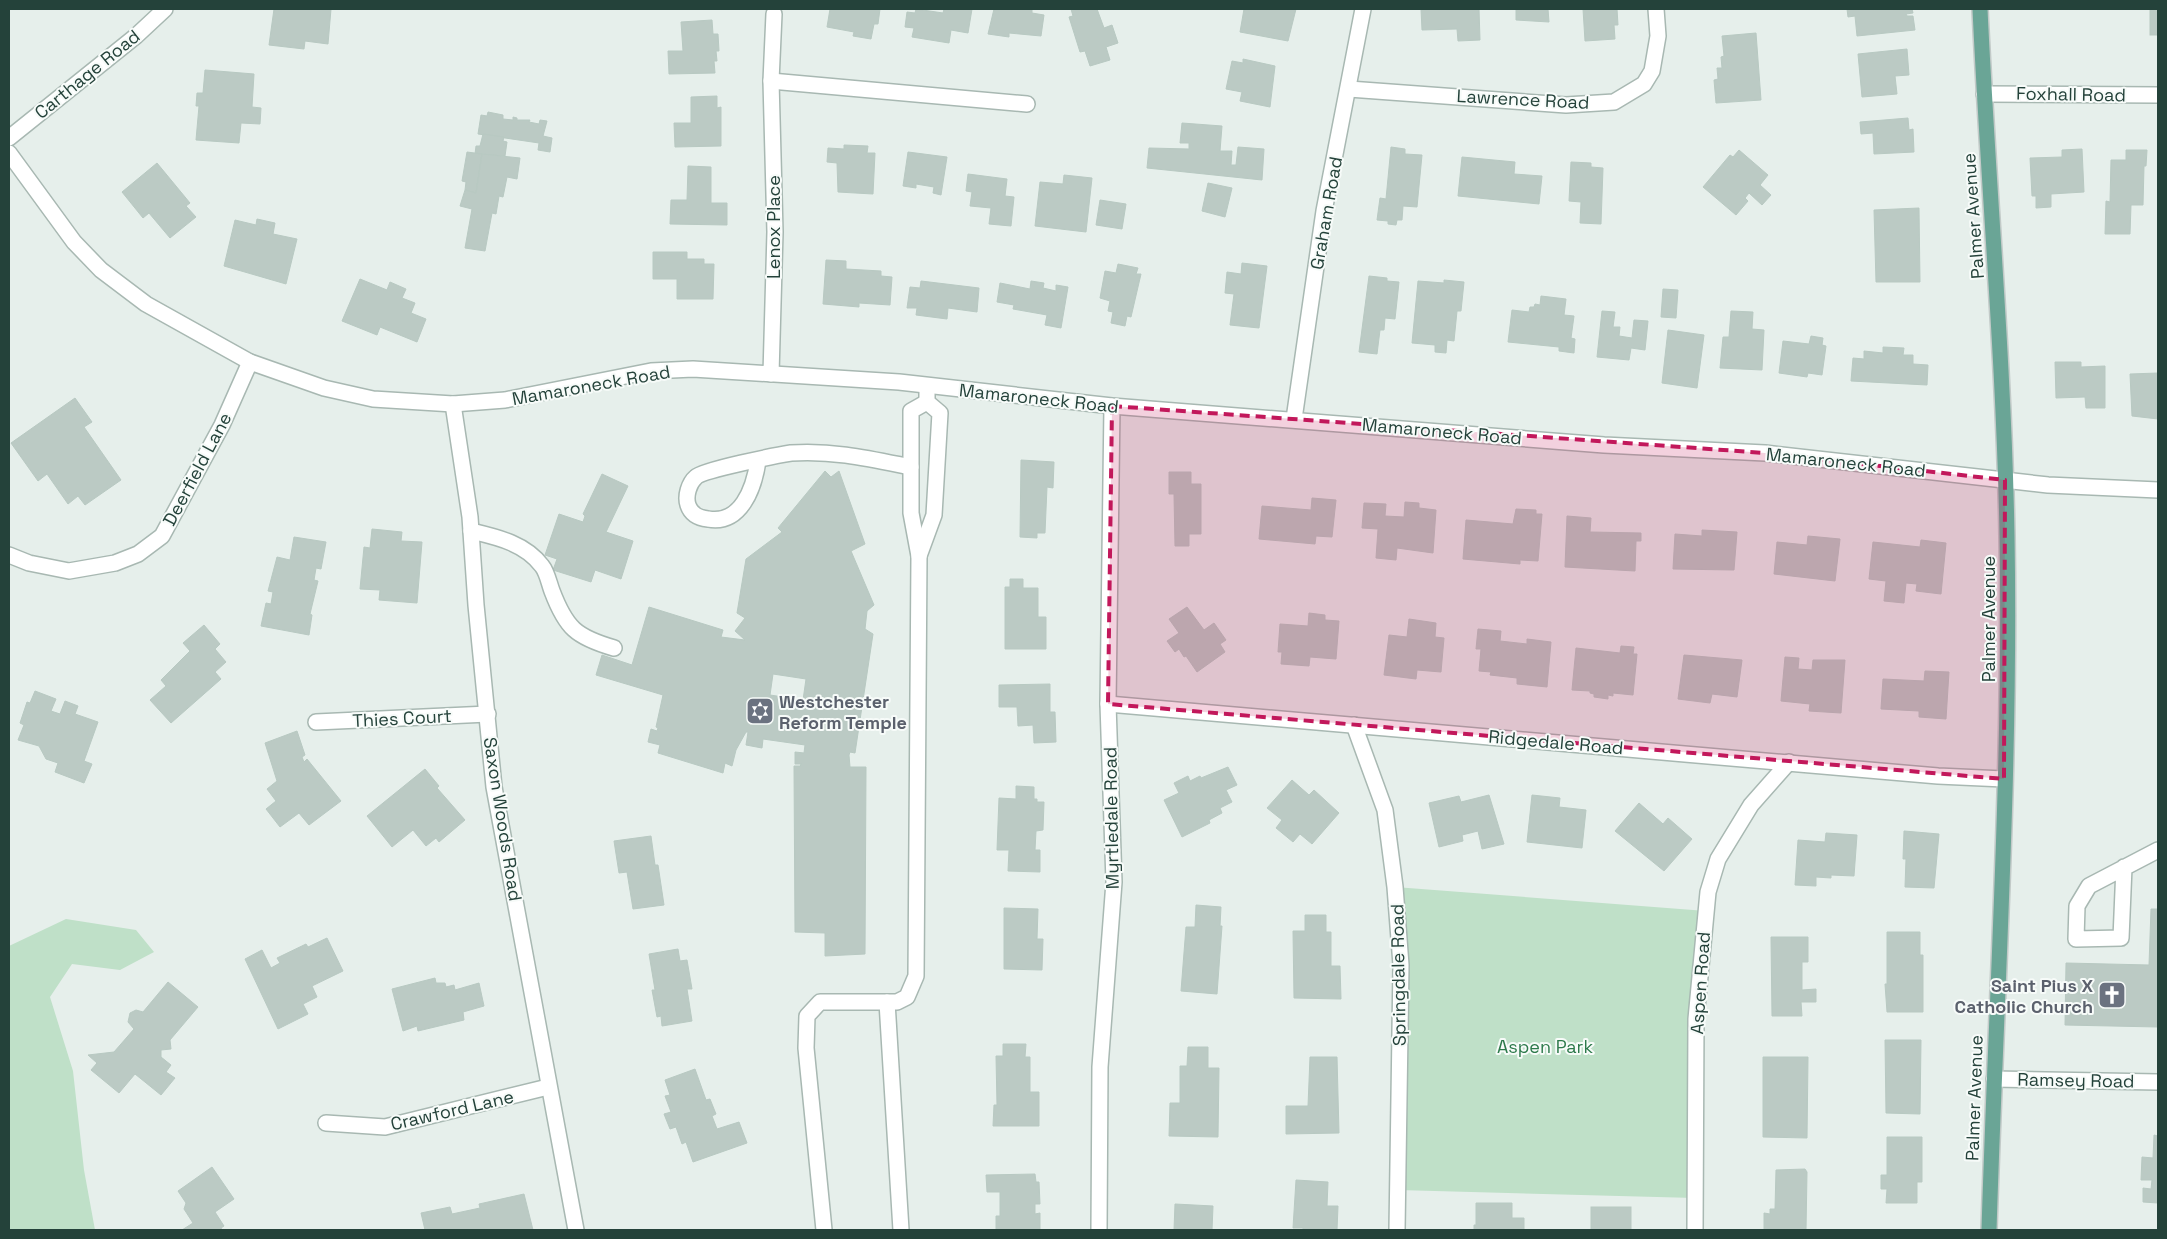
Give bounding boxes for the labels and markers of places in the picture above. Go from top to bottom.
place label: Westchester Reform Temple [779,690,907,734]
synagogue icon: Westchester Reform Temple [745,696,775,726]
place label: Saint Pius X Catholic Church [1955,974,2093,1018]
church icon: Saint Pius X Catholic Church [2097,980,2127,1010]

